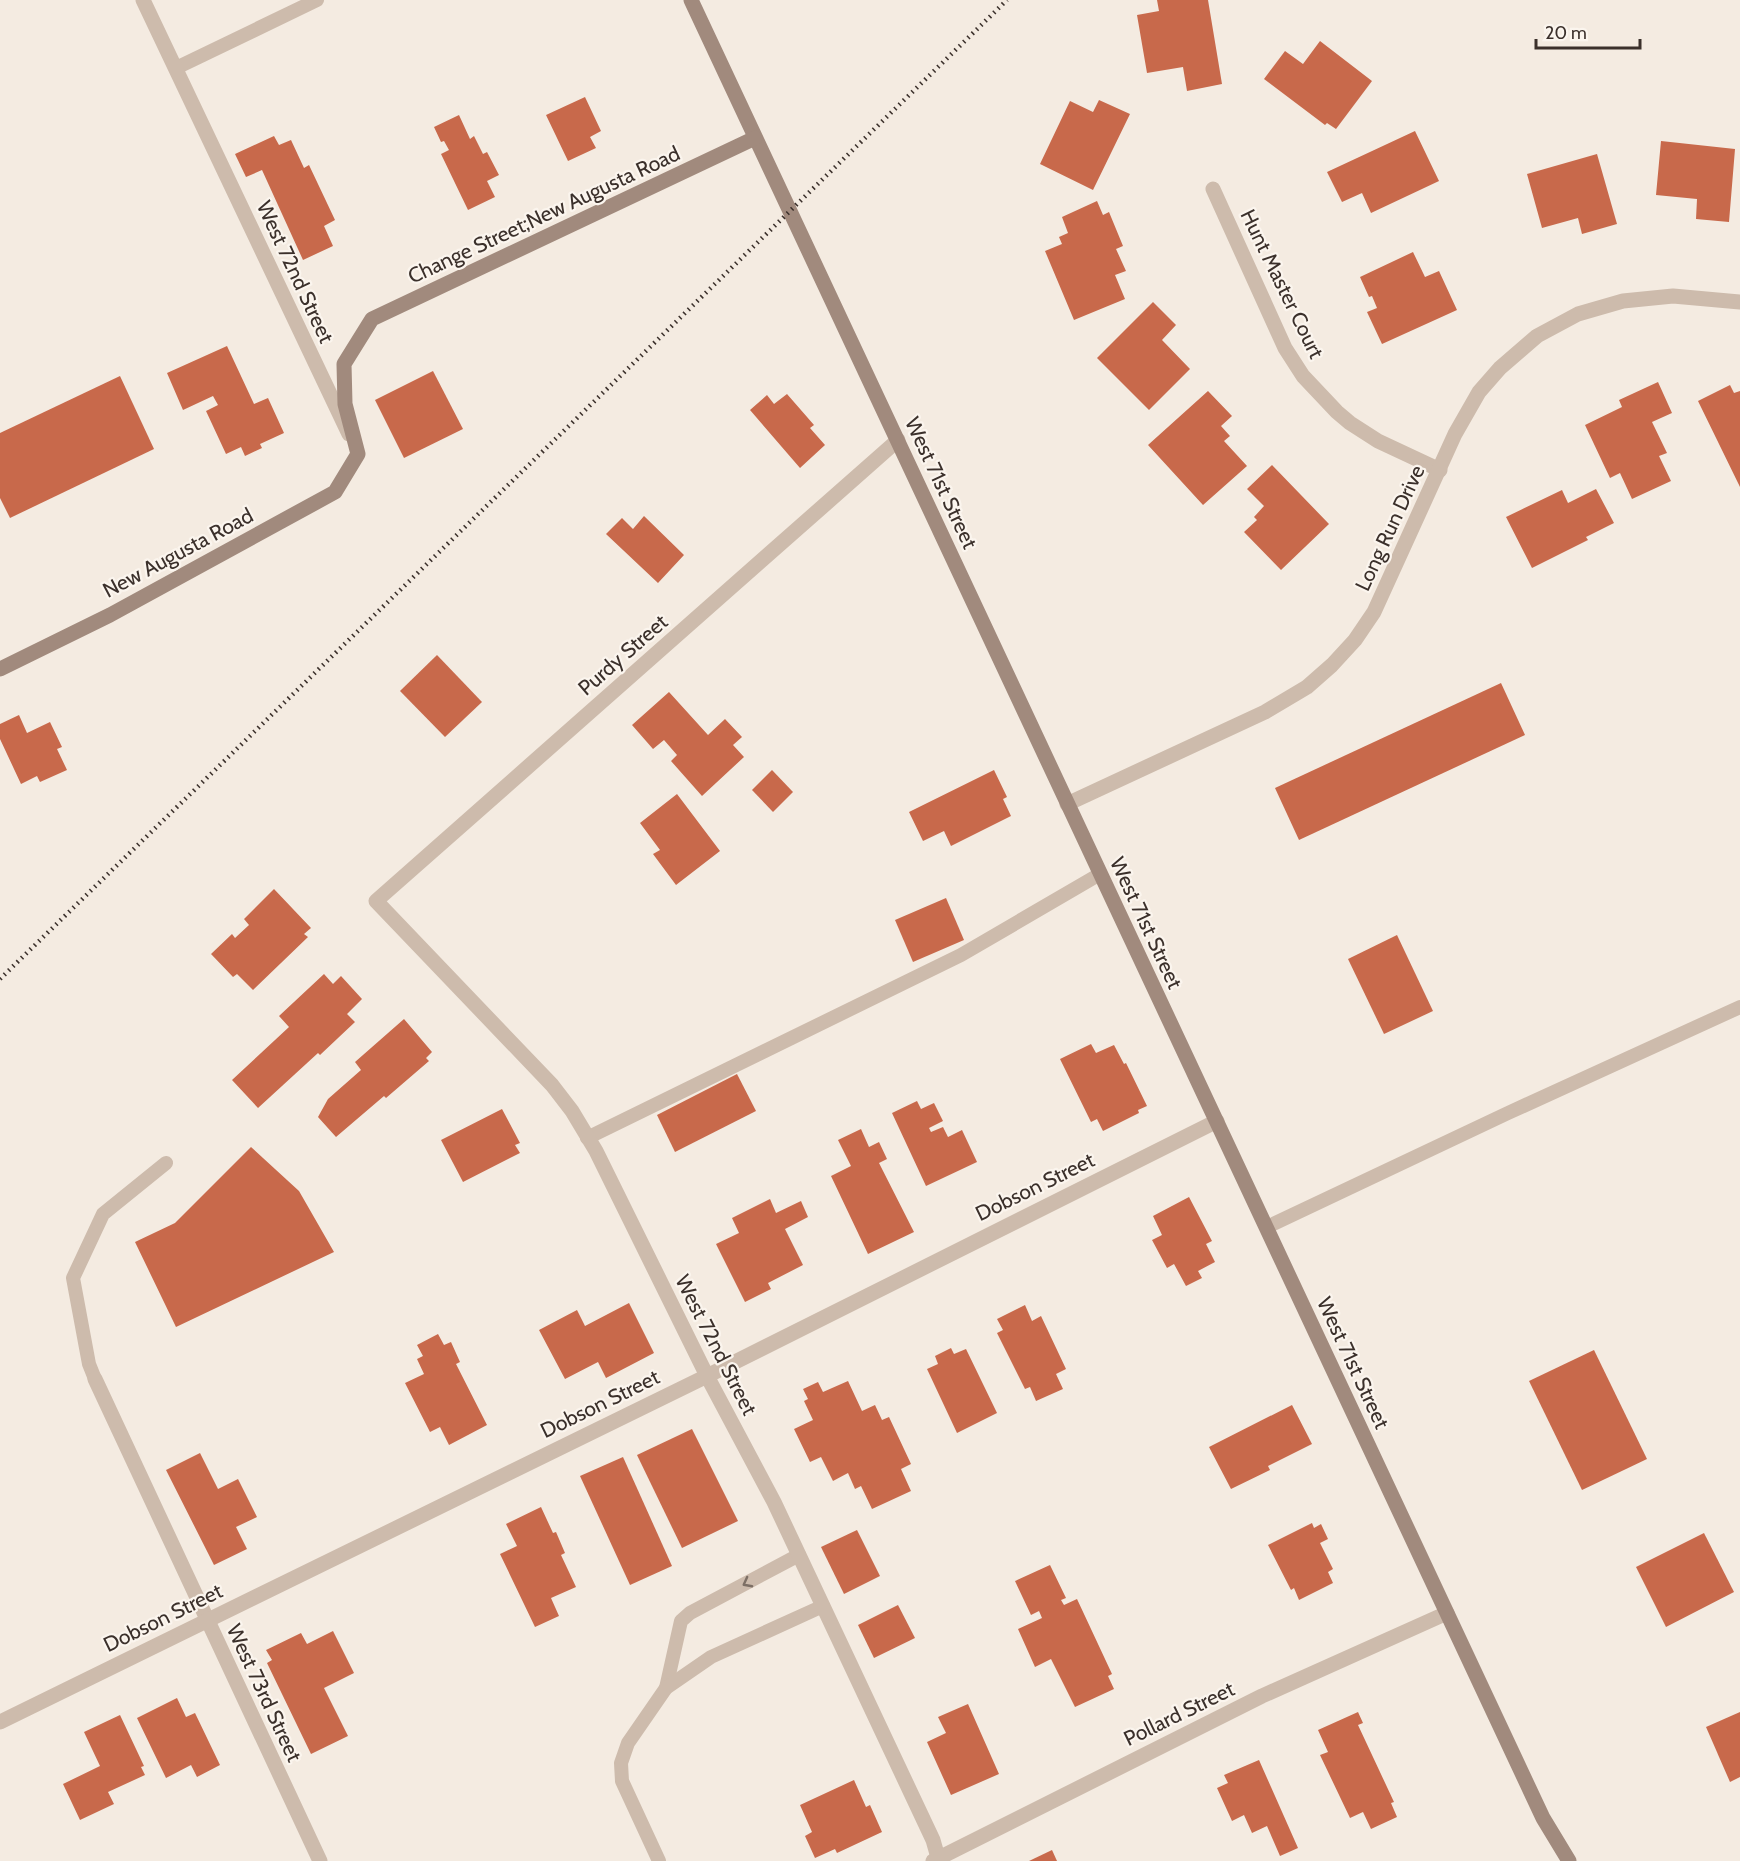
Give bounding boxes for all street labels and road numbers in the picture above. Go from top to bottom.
street label: Change Street;New Augusta Road [404,140,684,289]
street label: West 72nd Street [252,197,339,347]
street label: Hunt Master Court [1236,205,1329,362]
street label: West 71st Street [900,413,983,552]
street label: Long Run Drive [1350,461,1430,595]
street label: New Augusta Road [98,502,257,603]
street label: Purdy Street [573,609,672,700]
street label: West 71st Street [1105,853,1188,992]
street label: Dobson Street [971,1147,1098,1226]
street label: West 72nd Street [670,1271,763,1419]
street label: West 71st Street [1312,1293,1395,1432]
street label: Dobson Street [536,1364,663,1443]
street label: Dobson Street [99,1578,226,1657]
street label: West 73rd Street [222,1620,307,1766]
street label: Pollard Street [1119,1676,1238,1751]

